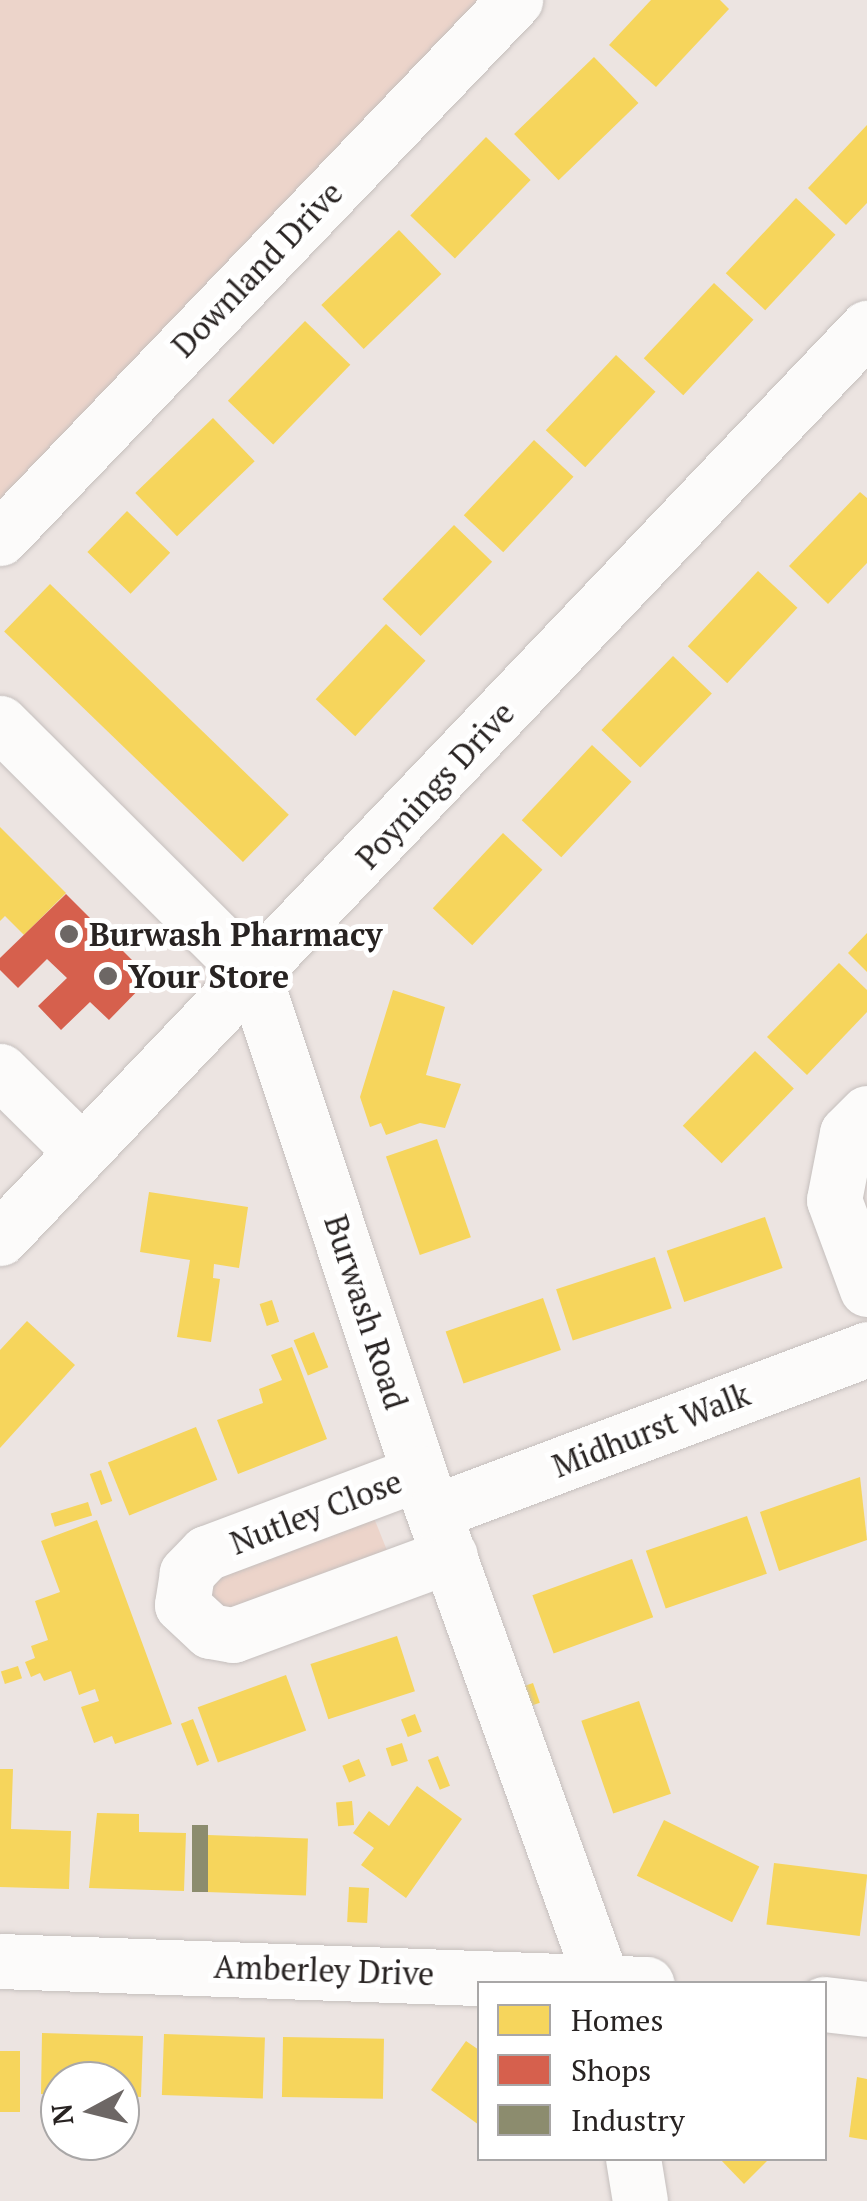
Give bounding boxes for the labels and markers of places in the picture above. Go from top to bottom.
place label: Burwash Pharmacy [89,915,383,953]
marker: Burwash Pharmacy [58,923,80,945]
place label: Your Store [128,957,289,995]
marker: Your Store [97,965,119,987]

